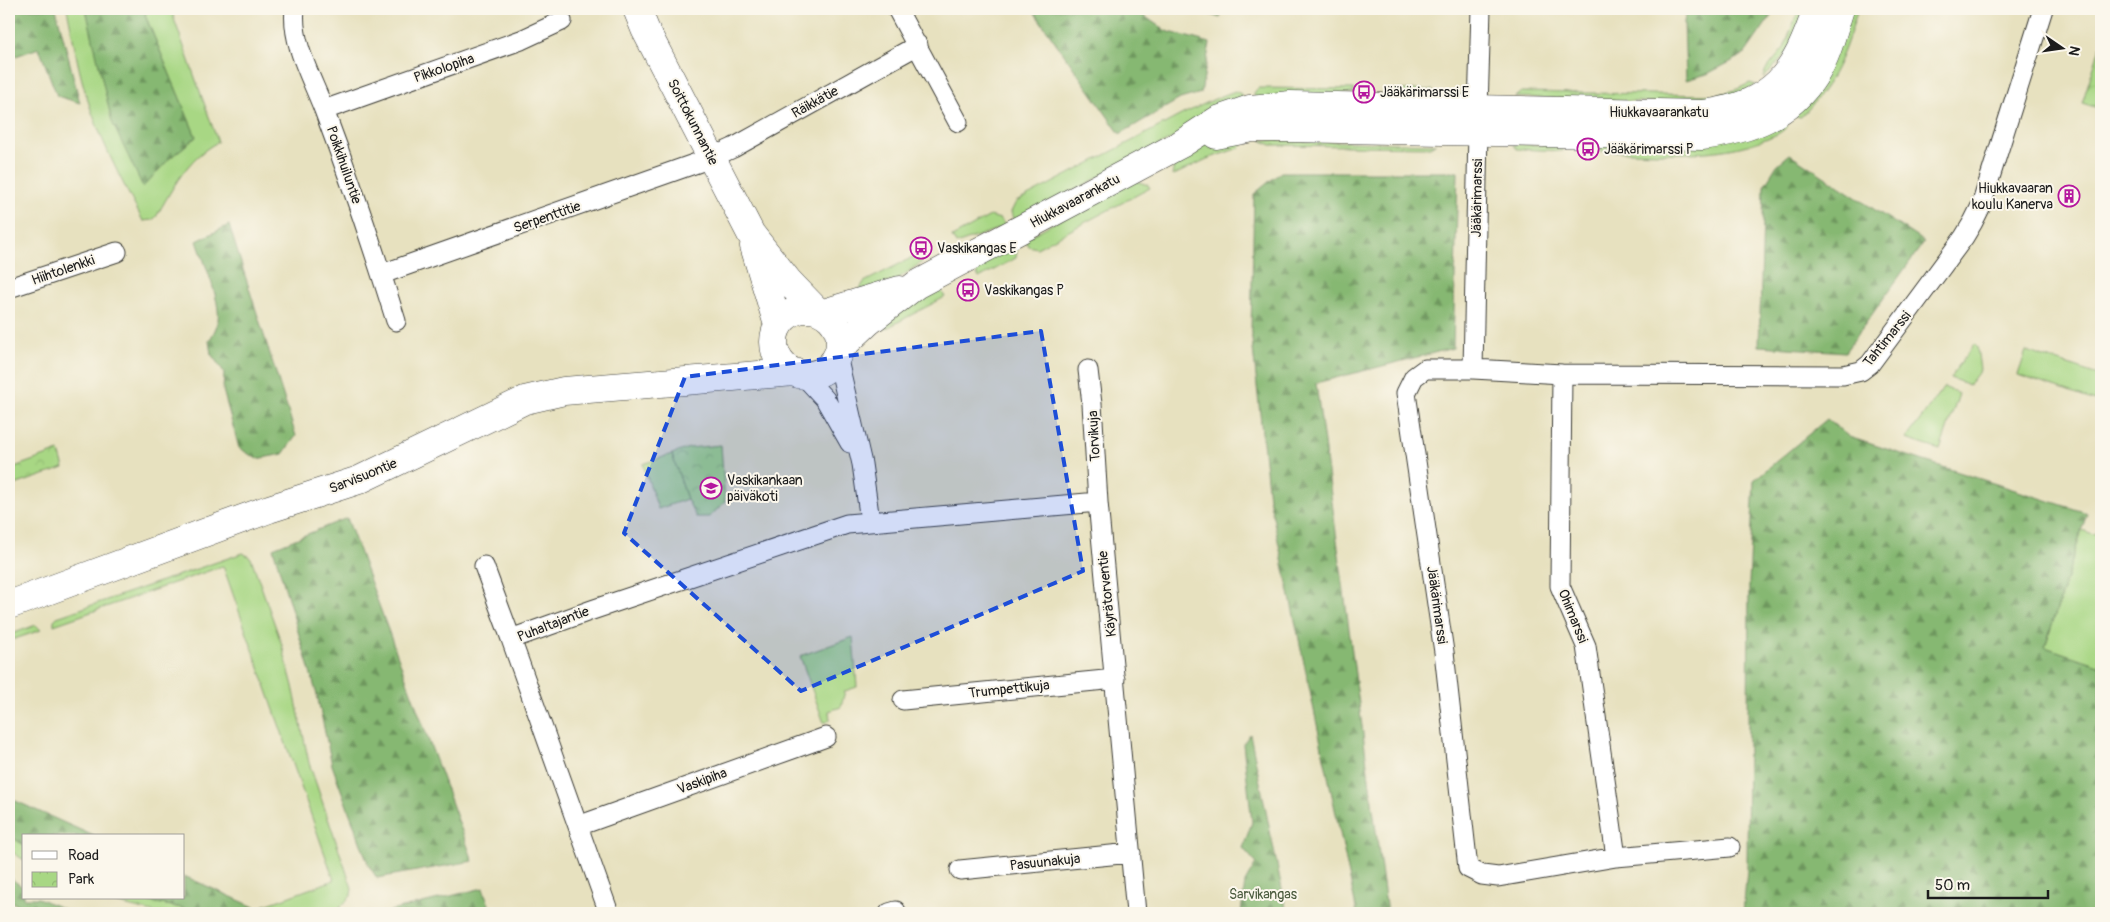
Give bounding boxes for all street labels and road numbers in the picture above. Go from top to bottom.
street label: Pikkolopiha [412,50,476,86]
street label: Soittokunnantie [664,76,722,168]
street label: Räikkätie [789,82,841,122]
street label: Hiukkavaarankatu [1609,104,1709,121]
street label: Poikkihuiluntie [323,124,365,206]
street label: Jääkärimarssi [1468,158,1486,237]
street label: Hiukkavaarankatu [1027,170,1123,232]
street label: Serpenttitie [511,198,583,236]
street label: Hiihtolenkki [29,251,97,289]
street label: Tahtimarssi [1859,307,1915,370]
street label: Torvikuja [1084,410,1104,462]
street label: Sarvisuontie [327,455,400,497]
street label: Käyrätorventie [1094,550,1120,638]
street label: Jääkärimarssi [1423,565,1451,646]
street label: Ohimarssi [1554,587,1592,646]
street label: Puhaltajantie [515,603,591,645]
street label: Trumpettikuja [968,676,1050,702]
street label: Vaskipiha [675,764,729,798]
street label: Pasuunakuja [1009,850,1081,874]

